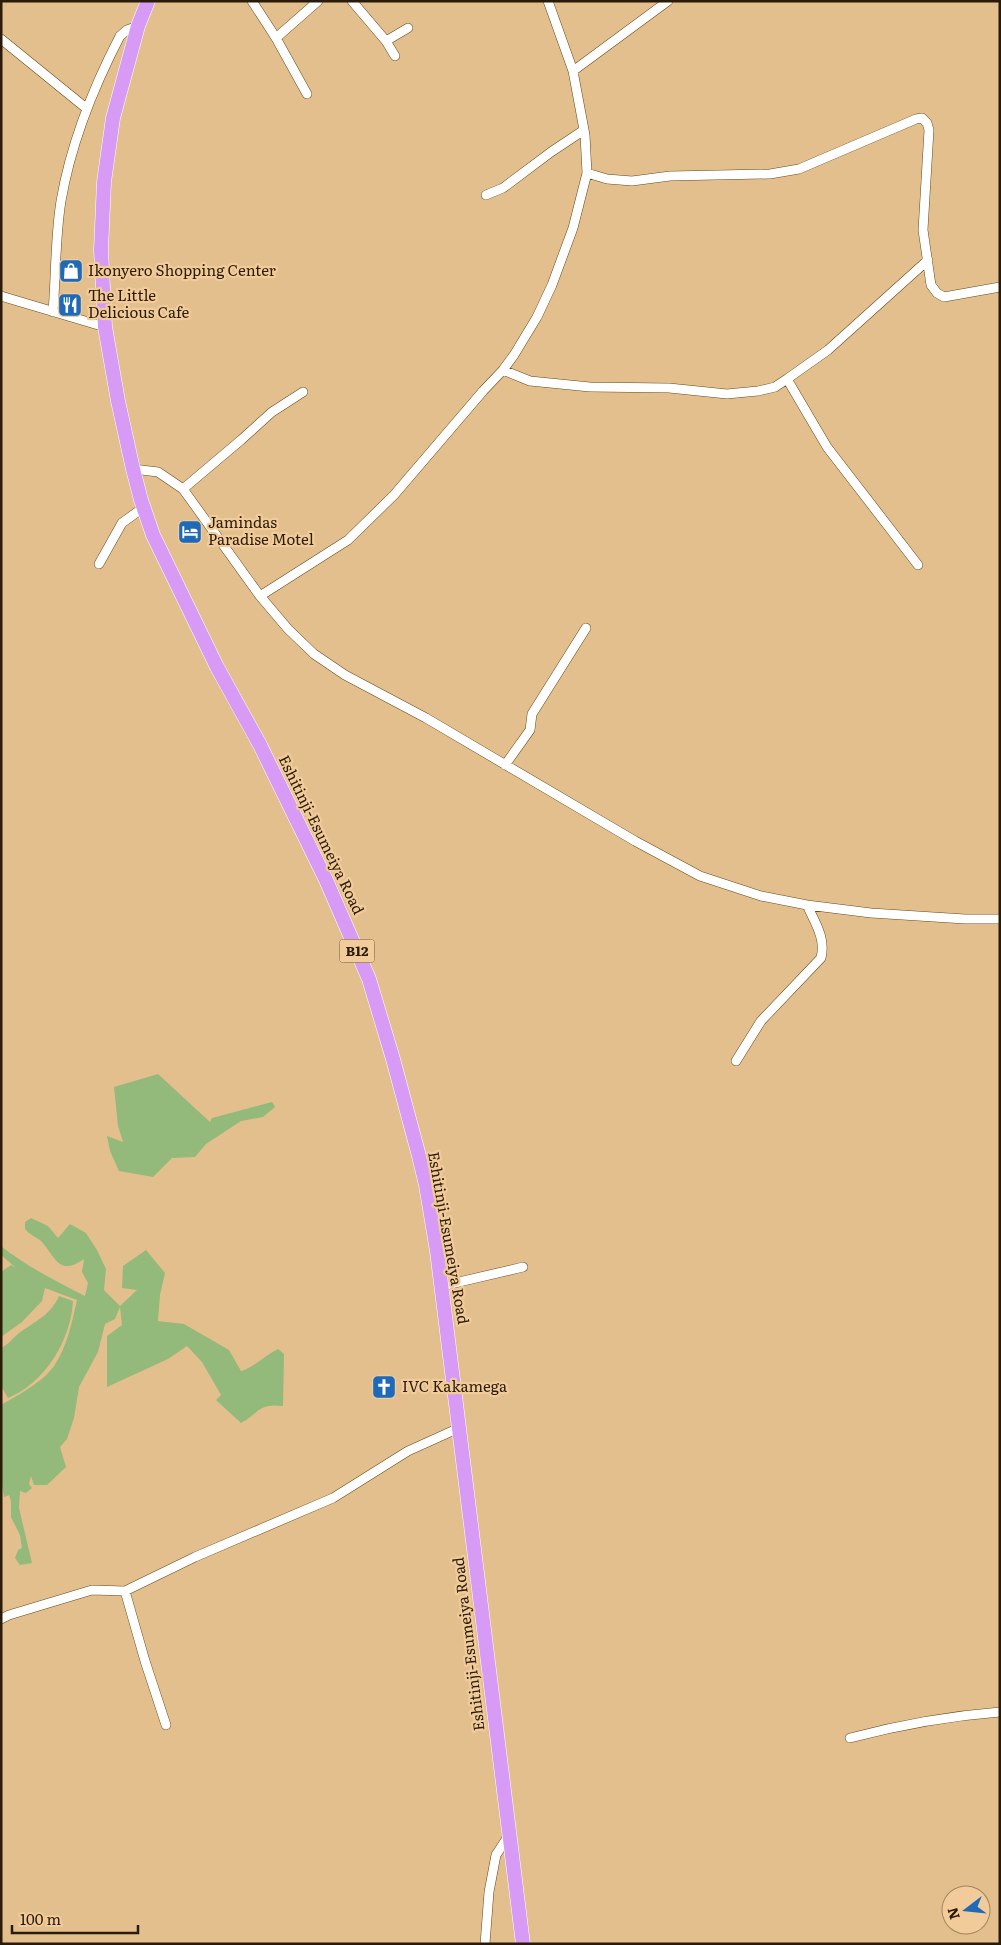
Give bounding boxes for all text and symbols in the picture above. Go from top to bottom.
shop icon: Ikonyero Shopping Center [58,258,84,284]
place label: Ikonyero Shopping Center [88,258,276,281]
place label: The Little Delicious Cafe [88,283,190,323]
restaurant icon: The Little Delicious Cafe [57,292,83,318]
place label: Jamindas Paradise Motel [208,510,314,550]
hotel icon: Jamindas Paradise Motel [177,519,203,545]
street label: Eshitinji-Esumeiya Road [274,751,371,918]
road number: B12 [340,939,374,962]
street label: Eshitinji-Esumeiya Road [423,1150,476,1326]
church icon: IVC Kakamega [371,1374,397,1400]
place label: IVC Kakamega [402,1374,508,1397]
street label: Eshitinji-Esumeiya Road [445,1556,490,1732]
north arrow [941,1885,991,1935]
scale bar [12,1902,139,1934]
text: N [941,1905,964,1922]
text: 100 m [20,1907,61,1930]

